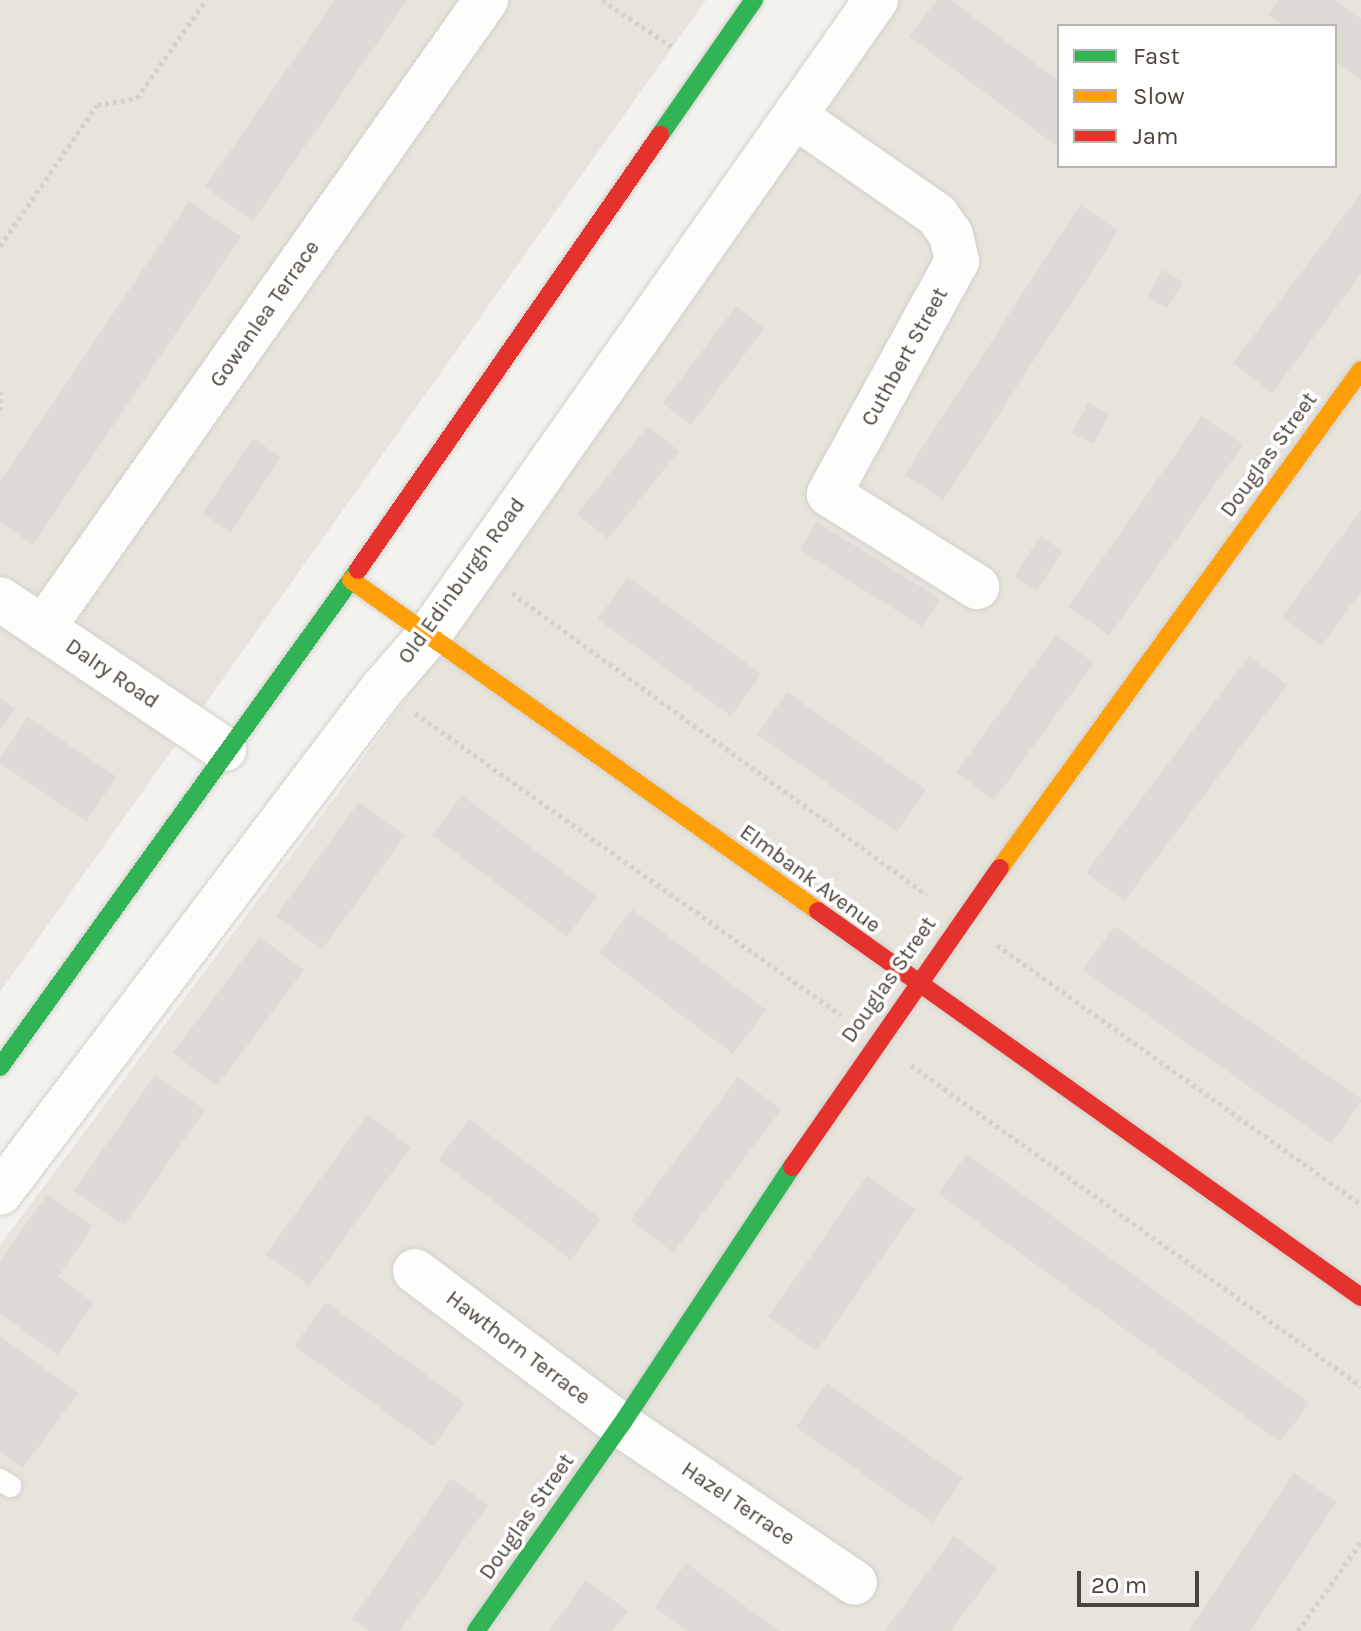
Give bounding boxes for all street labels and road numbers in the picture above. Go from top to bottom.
street label: Gowanlea Terrace [204,235,326,393]
street label: Cuthbert Street [856,283,954,431]
street label: Douglas Street [1215,387,1323,523]
street label: Old Edinburgh Road [393,493,531,669]
street label: Dalry Road [60,633,164,715]
street label: Elmbank Avenue [734,819,886,939]
street label: Douglas Street [836,912,942,1048]
street label: Hawthorn Terrace [441,1285,595,1411]
street label: Douglas Street [474,1449,580,1585]
street label: Hazel Terrace [676,1456,800,1552]

